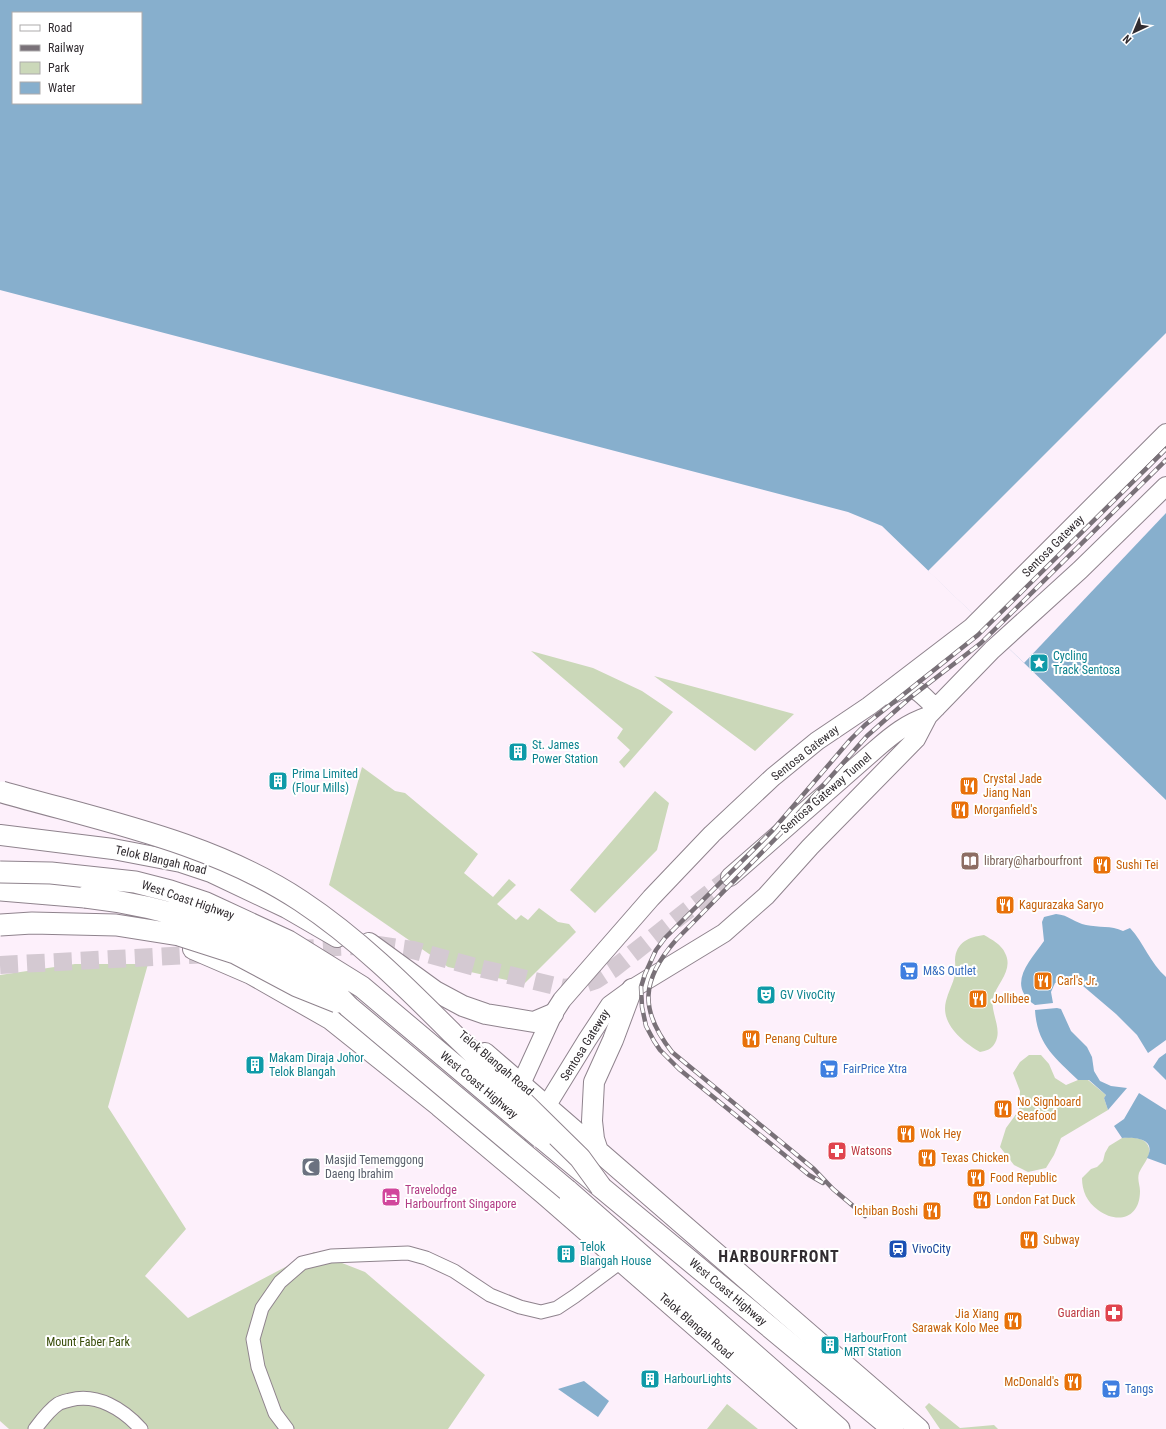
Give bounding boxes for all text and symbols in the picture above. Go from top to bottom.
legend [12,12,142,104]
north arrow [1114,12,1154,52]
text: Road [48,21,72,35]
text: N [1120,32,1134,46]
text: Railway [48,41,84,55]
text: Park [48,61,70,75]
text: Water [48,81,76,95]
street label: Sentosa Gateway [1019,512,1087,580]
place label: Cycling Track Sentosa [1053,649,1120,677]
place icon: Cycling Track Sentosa [1028,652,1050,674]
street label: Sentosa Gateway [769,722,841,784]
place label: St. James Power Station [532,738,598,766]
building icon: St. James Power Station [507,741,529,763]
street label: Sentosa Gateway Tunnel [778,750,874,836]
place label: Prima Limited (Flour Mills) [292,767,358,795]
building icon: Prima Limited (Flour Mills) [267,770,289,792]
place label: Crystal Jade Jiang Nan [983,772,1042,800]
restaurant icon: Crystal Jade Jiang Nan [958,775,980,797]
restaurant icon: Morganfield's [949,799,971,821]
place label: Morganfield's [974,803,1037,817]
street label: Telok Blangah Road [114,843,208,877]
library icon: library@harbourfront [959,850,981,872]
place label: library@harbourfront [984,854,1082,868]
restaurant icon: Sushi Tei [1091,854,1113,876]
place label: Sushi Tei [1116,858,1159,872]
street label: West Coast Highway [140,878,236,922]
restaurant icon: Kagurazaka Saryo [994,894,1016,916]
place label: Kagurazaka Saryo [1019,898,1104,912]
supermarket icon: M&S Outlet [898,960,920,982]
place label: M&S Outlet [923,964,977,978]
restaurant icon: Carl's Jr. [1032,970,1054,992]
place label: Carl's Jr. [1057,974,1098,988]
theatre icon: GV VivoCity [755,984,777,1006]
place label: GV VivoCity [780,988,835,1002]
restaurant icon: Jollibee [967,988,989,1010]
place label: Jollibee [992,992,1030,1006]
street label: Sentosa Gateway [557,1007,613,1083]
street label: Telok Blangah Road [456,1028,536,1098]
restaurant icon: Penang Culture [740,1028,762,1050]
place label: Penang Culture [765,1032,837,1046]
street label: West Coast Highway [437,1048,521,1122]
place label: Makam Diraja Johor Telok Blangah [269,1051,364,1079]
building icon: Makam Diraja Johor Telok Blangah [244,1054,266,1076]
supermarket icon: FairPrice Xtra [818,1058,840,1080]
place label: FairPrice Xtra [843,1062,907,1076]
place label: No Signboard Seafood [1017,1095,1081,1123]
restaurant icon: No Signboard Seafood [992,1098,1014,1120]
restaurant icon: Wok Hey [895,1123,917,1145]
place label: Wok Hey [920,1127,961,1141]
pharmacy icon: Watsons [826,1140,848,1162]
place label: Watsons [851,1144,892,1158]
restaurant icon: Texas Chicken [916,1147,938,1169]
place label: Texas Chicken [941,1151,1009,1165]
place label: Masjid Tememggong Daeng Ibrahim [325,1153,424,1181]
mosque icon: Masjid Tememggong Daeng Ibrahim [300,1156,322,1178]
restaurant icon: Food Republic [965,1167,987,1189]
place label: Food Republic [990,1171,1058,1185]
place label: Travelodge Harbourfront Singapore [405,1183,517,1211]
hotel icon: Travelodge Harbourfront Singapore [380,1186,402,1208]
restaurant icon: London Fat Duck [971,1189,993,1211]
place label: London Fat Duck [996,1193,1076,1207]
restaurant icon: Ichiban Boshi [921,1200,943,1222]
place label: Ichiban Boshi [854,1204,918,1218]
restaurant icon: Subway [1018,1229,1040,1251]
place label: Subway [1043,1233,1079,1247]
station icon: VivoCity [887,1238,909,1260]
place label: Telok Blangah House [580,1240,652,1268]
place label: VivoCity [912,1242,951,1256]
building icon: Telok Blangah House [555,1243,577,1265]
district label: HARBOURFRONT [718,1247,840,1266]
street label: West Coast Highway [686,1255,770,1329]
street label: Telok Blangah Road [656,1290,736,1362]
pharmacy icon: Guardian [1103,1302,1125,1324]
place label: Guardian [1058,1306,1100,1320]
place label: Jia Xiang Sarawak Kolo Mee [912,1307,999,1335]
restaurant icon: Jia Xiang Sarawak Kolo Mee [1002,1310,1024,1332]
place label: HarbourFront MRT Station [844,1331,907,1359]
building icon: HarbourFront MRT Station [819,1334,841,1356]
park label: Mount Faber Park [46,1335,130,1349]
building icon: HarbourLights [639,1368,661,1390]
restaurant icon: McDonald's [1062,1371,1084,1393]
place label: HarbourLights [664,1372,731,1386]
place label: McDonald's [1004,1375,1059,1389]
supermarket icon: Tangs [1100,1378,1122,1400]
place label: Tangs [1125,1382,1154,1396]

